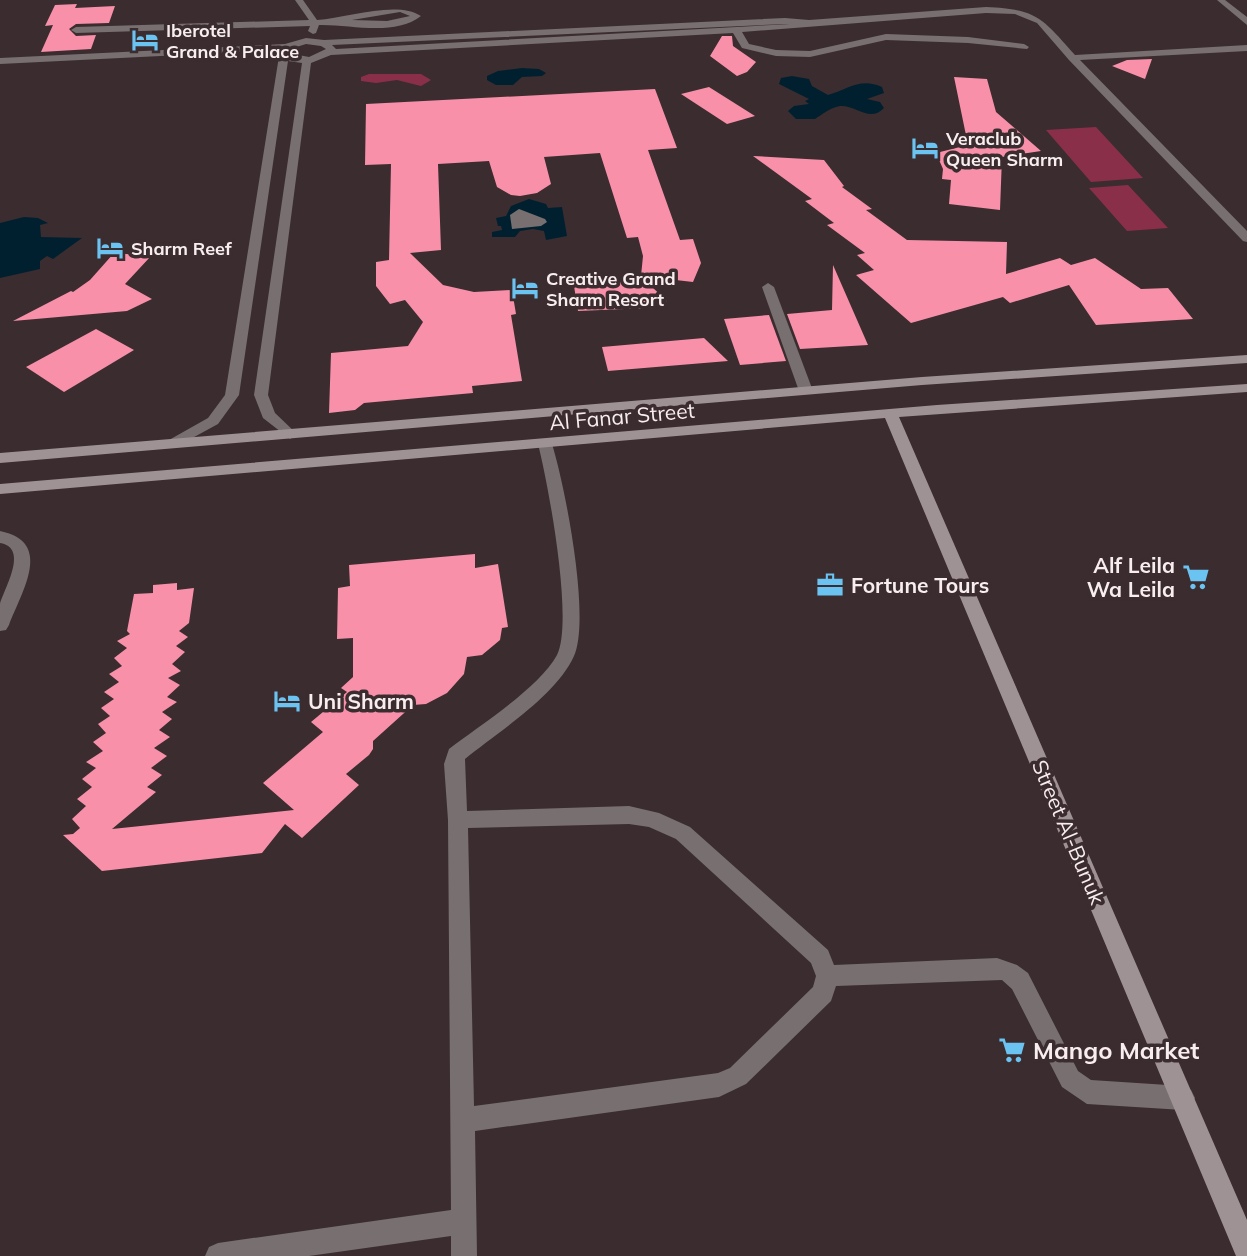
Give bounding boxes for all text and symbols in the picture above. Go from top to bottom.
place label: Iberotel Grand & Palace [166,19,299,63]
hotel icon: Iberotel Grand & Palace [130,25,160,55]
place label: Veraclub Queen Sharm [945,127,1063,171]
hotel icon: Veraclub Queen Sharm [910,133,940,163]
hotel icon: Sharm Reef [95,233,125,263]
place label: Sharm Reef [131,237,232,260]
place label: Creative Grand Sharm Resort [546,267,676,311]
hotel icon: Creative Grand Sharm Resort [510,273,540,303]
street label: Al Fanar Street [548,397,696,435]
place label: Alf Leila Wa Leila [1087,552,1175,602]
supermarket icon: Alf Leila Wa Leila [1181,562,1211,592]
office icon: Fortune Tours [815,570,845,600]
place label: Fortune Tours [851,572,989,598]
hotel icon: Uni Sharm [272,686,302,716]
place label: Uni Sharm [308,688,414,714]
street label: Street Al-Bunuk [1027,756,1111,908]
supermarket icon: Mango Market [997,1035,1027,1065]
place label: Mango Market [1033,1035,1199,1065]

